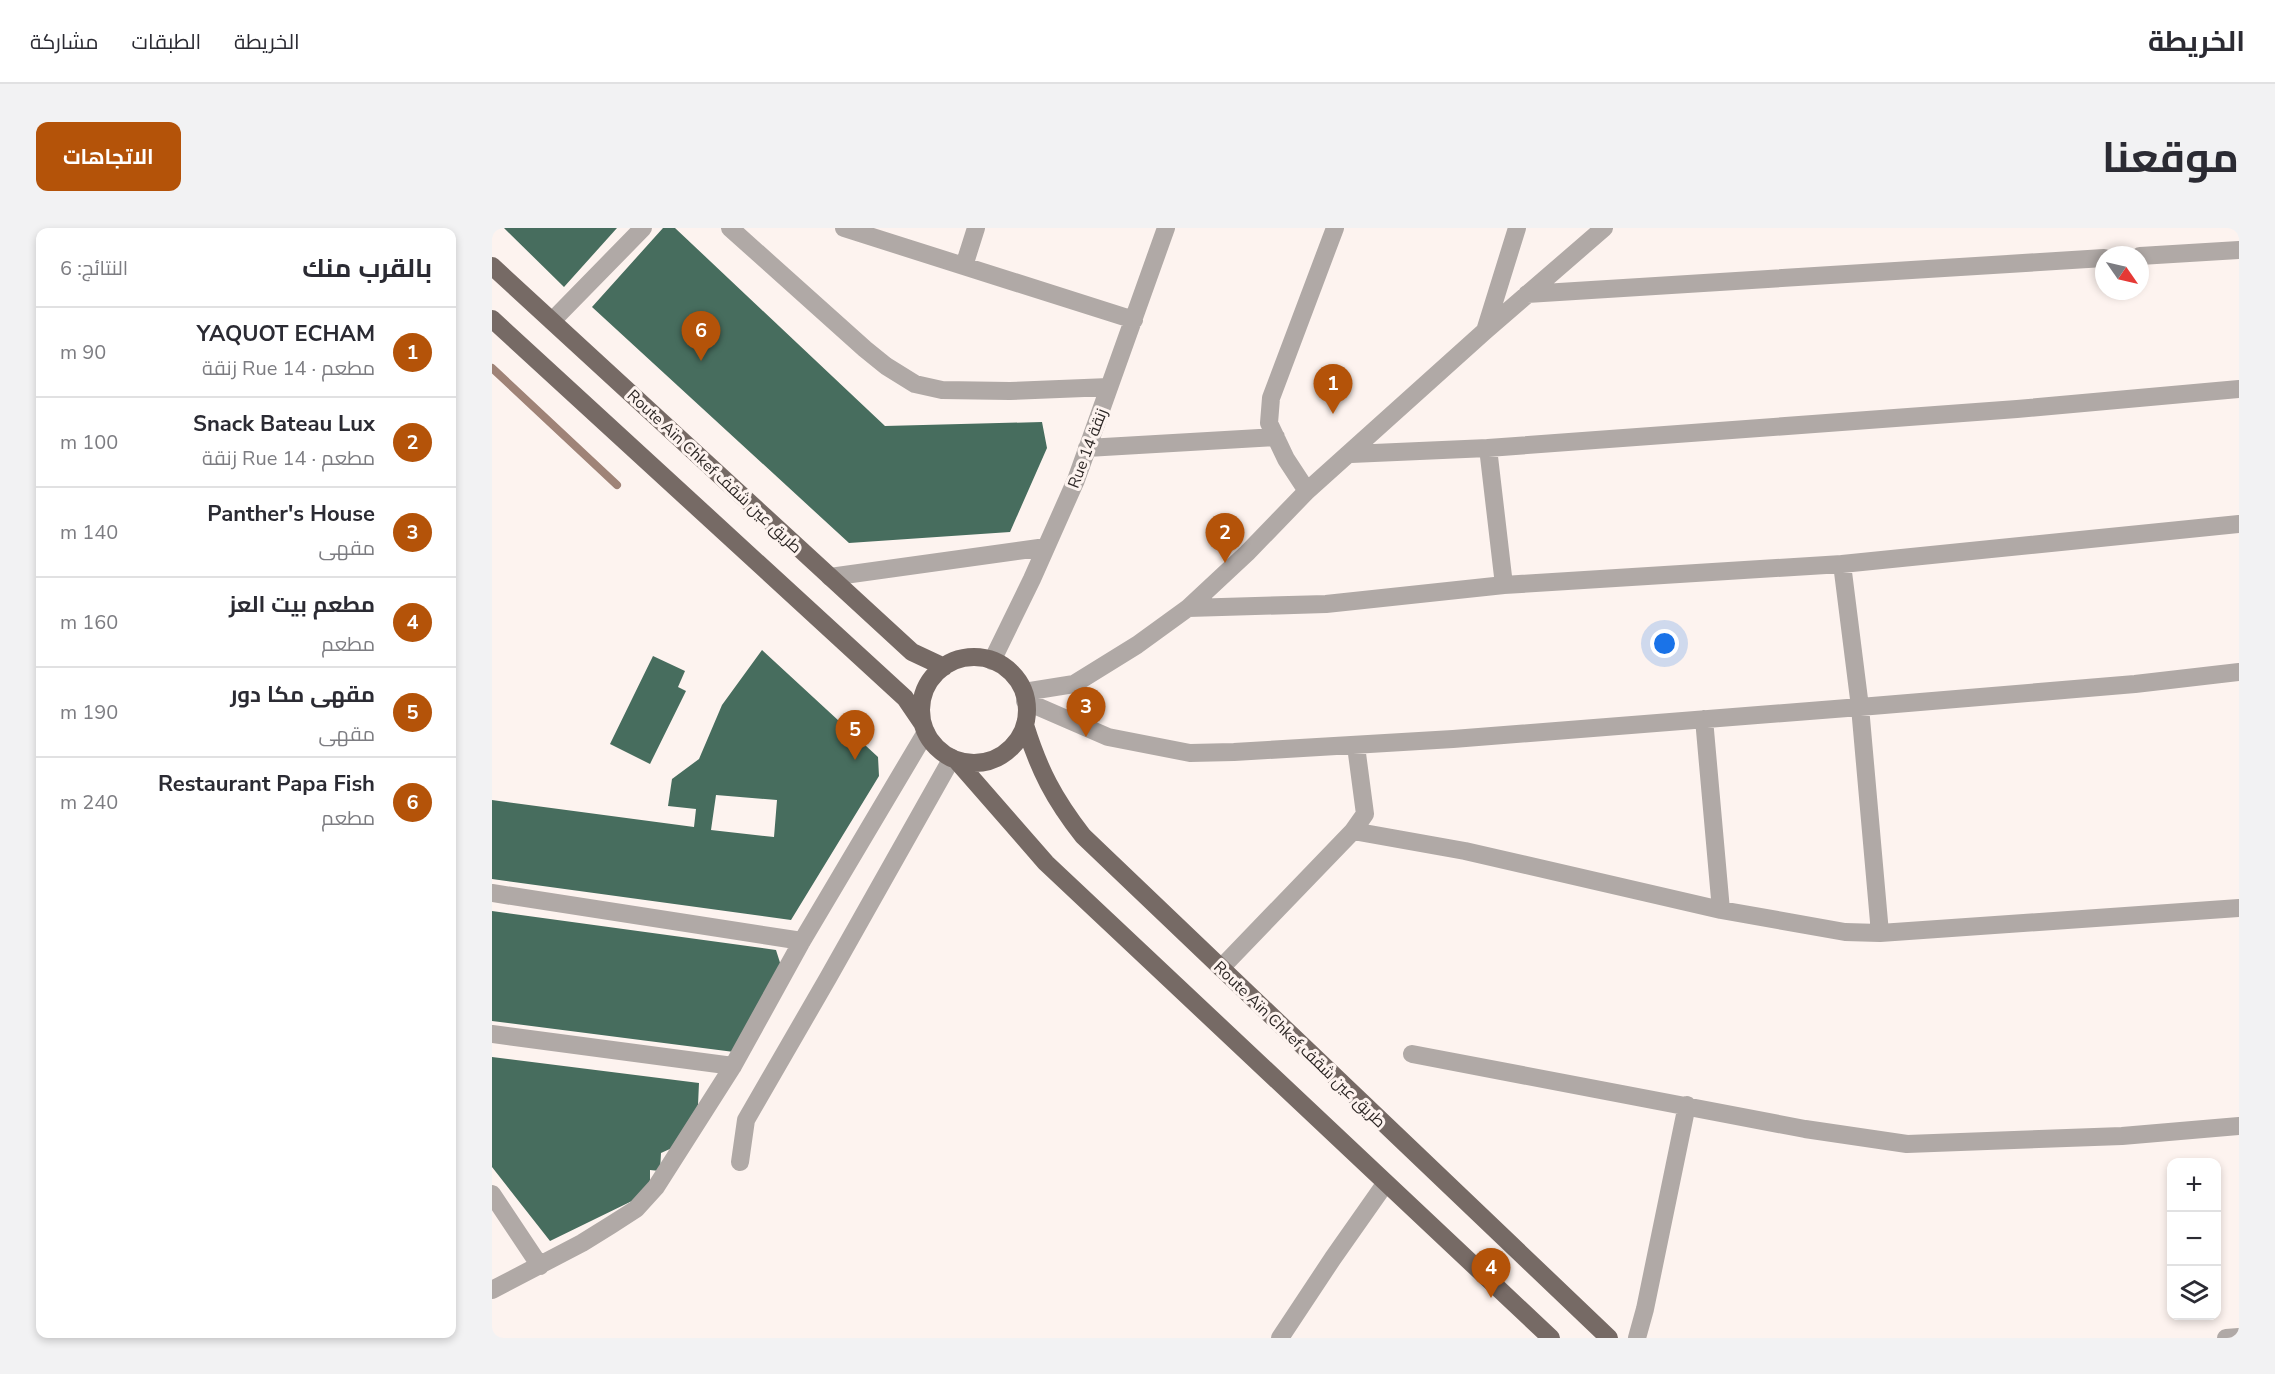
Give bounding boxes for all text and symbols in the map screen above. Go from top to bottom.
text: الخريطة [2148,23,2245,61]
text: مشاركة [30,28,99,56]
text: الطبقات [132,28,201,56]
text: الخريطة [234,28,300,56]
button: الاتجاهات [36,122,181,191]
text: موقعنا [2102,130,2239,187]
north arrow [2095,246,2149,300]
text: بالقرب منك [302,251,432,286]
text: النتائج: 6 [60,255,128,282]
pin: 6 [682,312,720,361]
text: YAQUOT ECHAM [197,319,375,349]
text: 90 m [60,339,106,366]
text: 1 [407,339,419,366]
text: مطعم · Rue 14 زنقة [202,355,375,382]
pin: 1 [1314,364,1352,414]
street label: Route Aïn Chkef طريق عين شقف [622,385,806,559]
street label: Rue 14 زنقة [1063,405,1113,491]
text: Snack Bateau Lux [193,409,375,439]
text: 100 m [60,429,118,456]
text: 2 [407,429,419,456]
text: مطعم · Rue 14 زنقة [202,445,375,472]
text: Panther's House [207,499,375,529]
pin: 2 [1206,514,1244,563]
text: 140 m [60,519,118,546]
text: 3 [407,519,419,546]
text: مقهى [319,535,375,562]
text: مطعم بيت العز [229,590,375,620]
text: 160 m [60,609,118,636]
text: 4 [407,609,419,636]
your location [1650,629,1679,658]
text: مطعم [321,631,375,658]
text: مقهى مكا دور [230,680,375,710]
pin: 3 [1066,688,1106,737]
text: 190 m [60,699,118,726]
text: 5 [407,699,419,726]
pin: 5 [836,710,874,760]
text: مقهى [319,721,375,748]
text: Restaurant Papa Fish [158,769,375,799]
text: 240 m [60,789,118,816]
text: 6 [407,789,419,816]
text: مطعم [321,805,375,832]
street label: Route Aïn Chkef طريق عين شقف [1209,957,1390,1133]
map controls [2167,1158,2221,1320]
button: + [2167,1158,2221,1212]
button: − [2167,1212,2221,1266]
pin: 4 [1472,1248,1510,1298]
button: layers [2167,1266,2221,1320]

